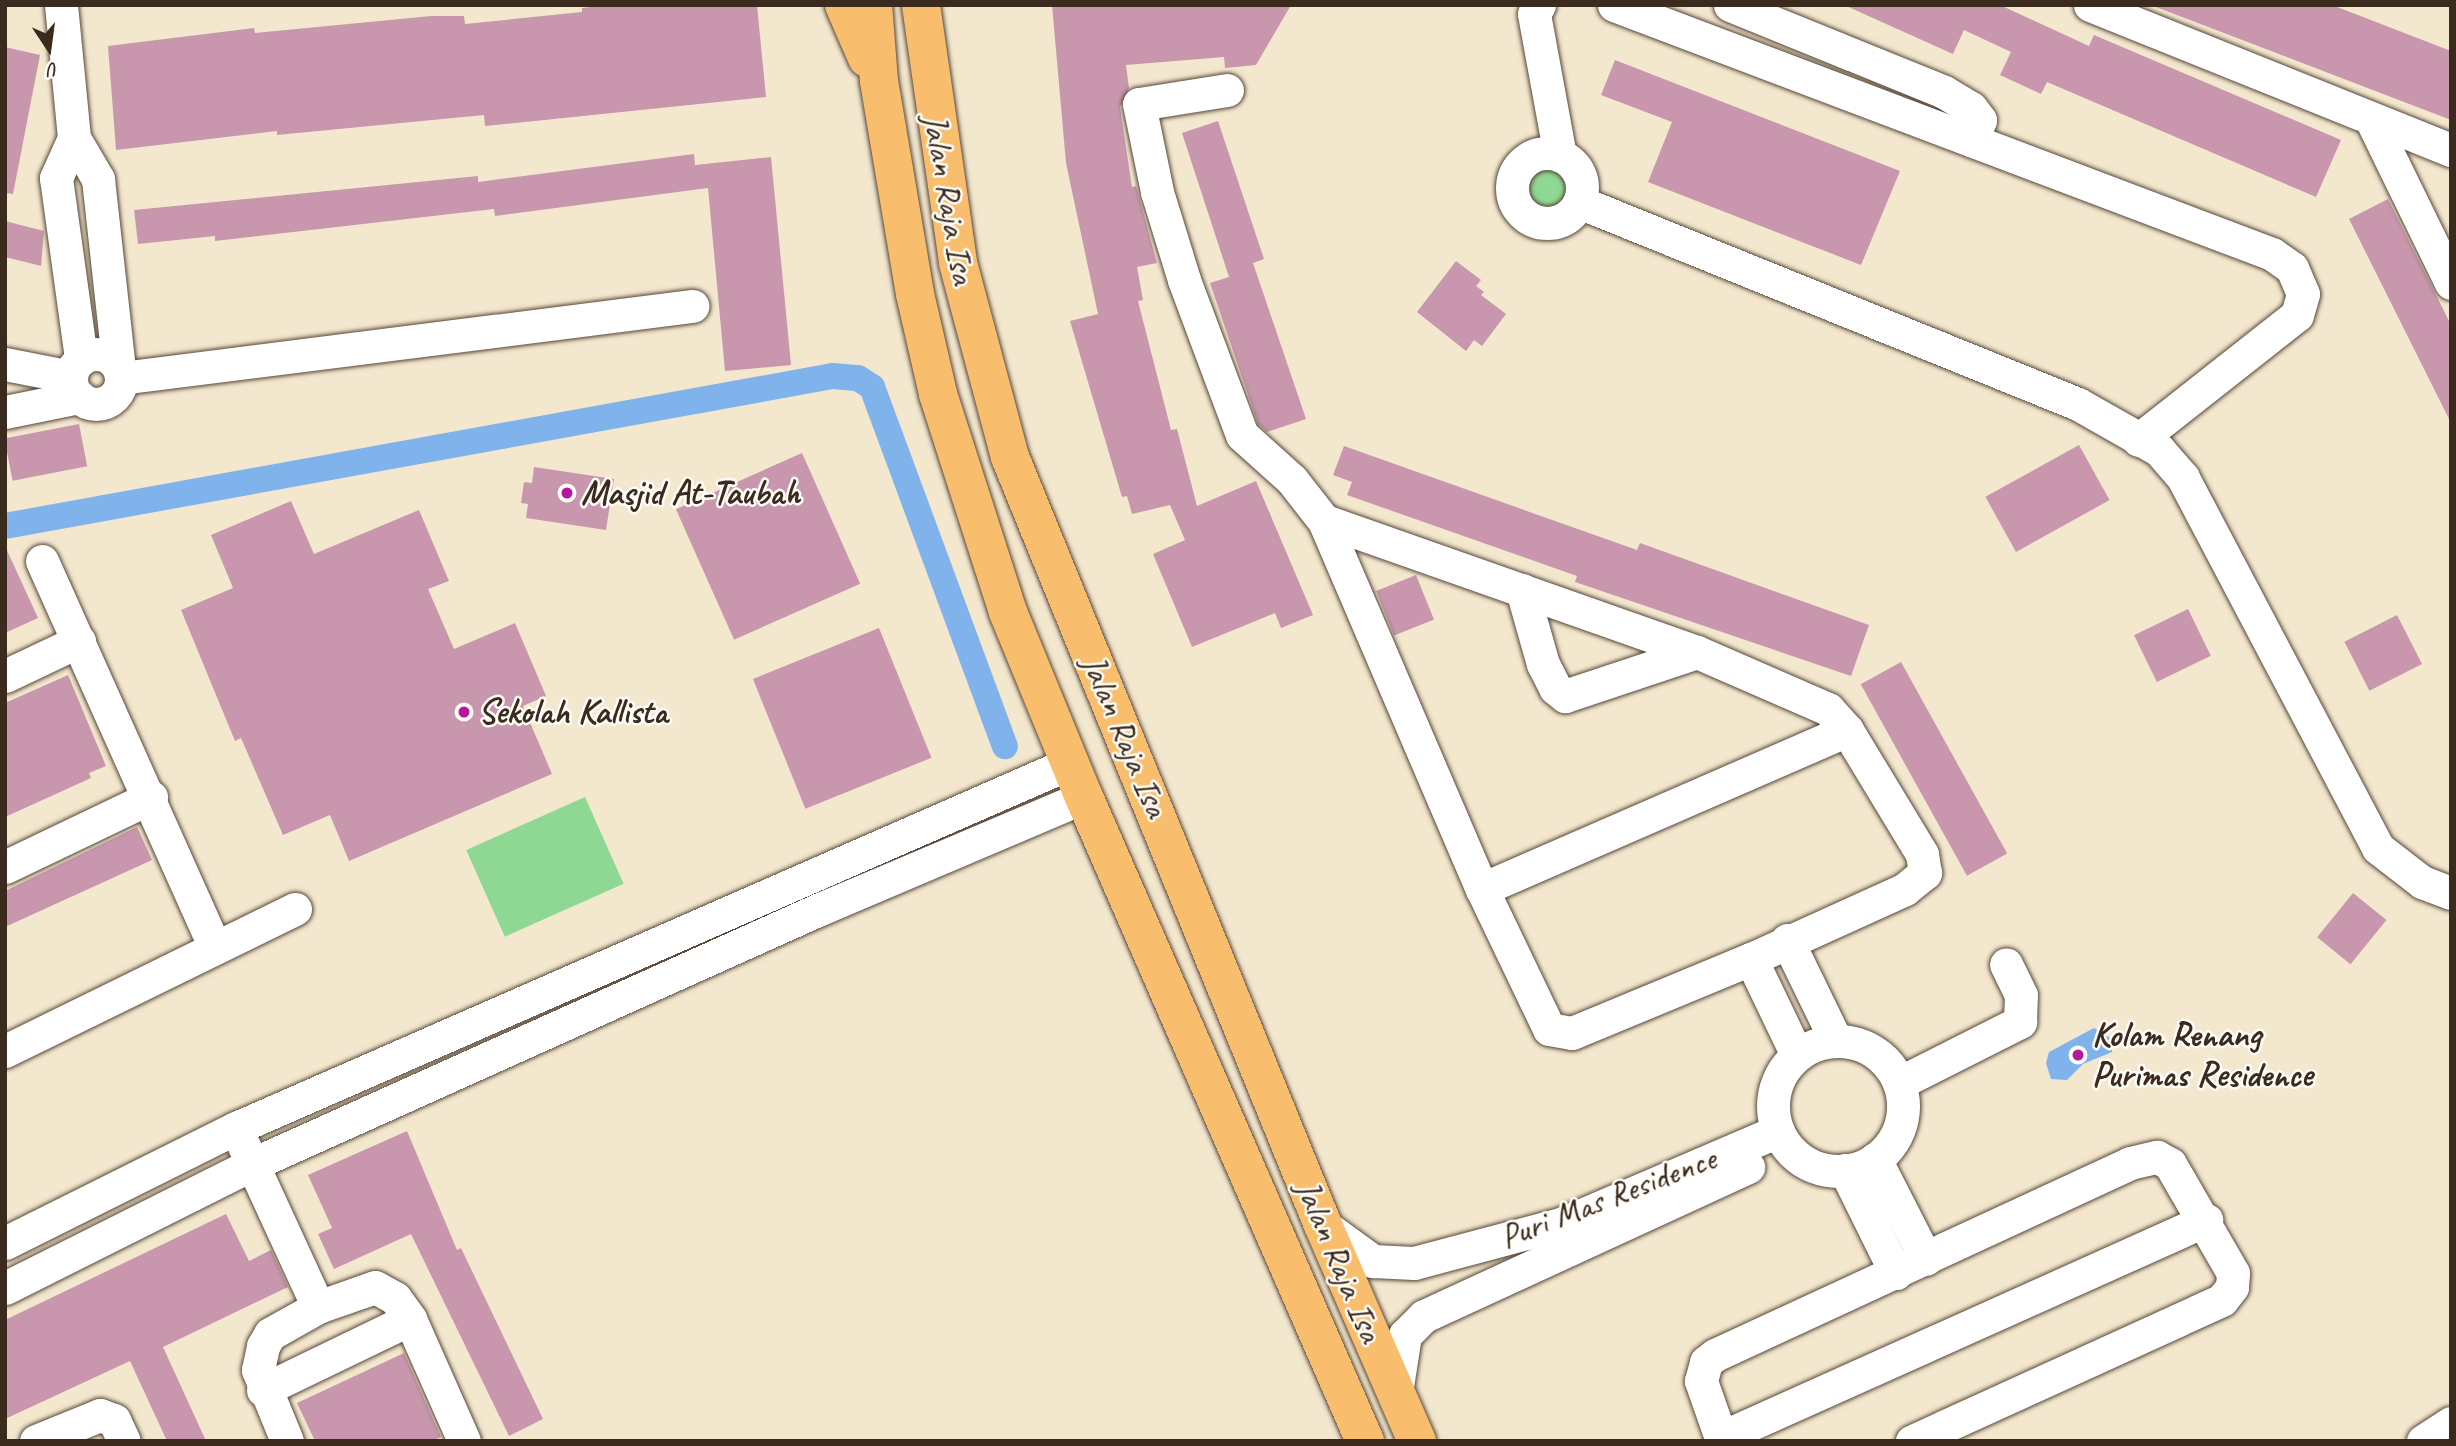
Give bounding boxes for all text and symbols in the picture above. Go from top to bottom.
north arrow [14,14,84,84]
text: U [47,57,61,82]
street label: Jalan Raja Isa [913,110,985,288]
place label: Masjid At-Taubah [581,472,800,514]
marker: Masjid At-Taubah [559,485,575,501]
street label: Jalan Raja Isa [1072,648,1178,824]
place label: Sekolah Kallista [478,691,667,733]
marker: Sekolah Kallista [456,704,472,720]
place label: Kolam Renang Purimas Residence [2092,1014,2312,1096]
marker: Kolam Renang Purimas Residence [2070,1047,2086,1063]
street label: Puri Mas Residence [1493,1137,1723,1259]
street label: Jalan Raja Isa [1286,1173,1392,1349]

